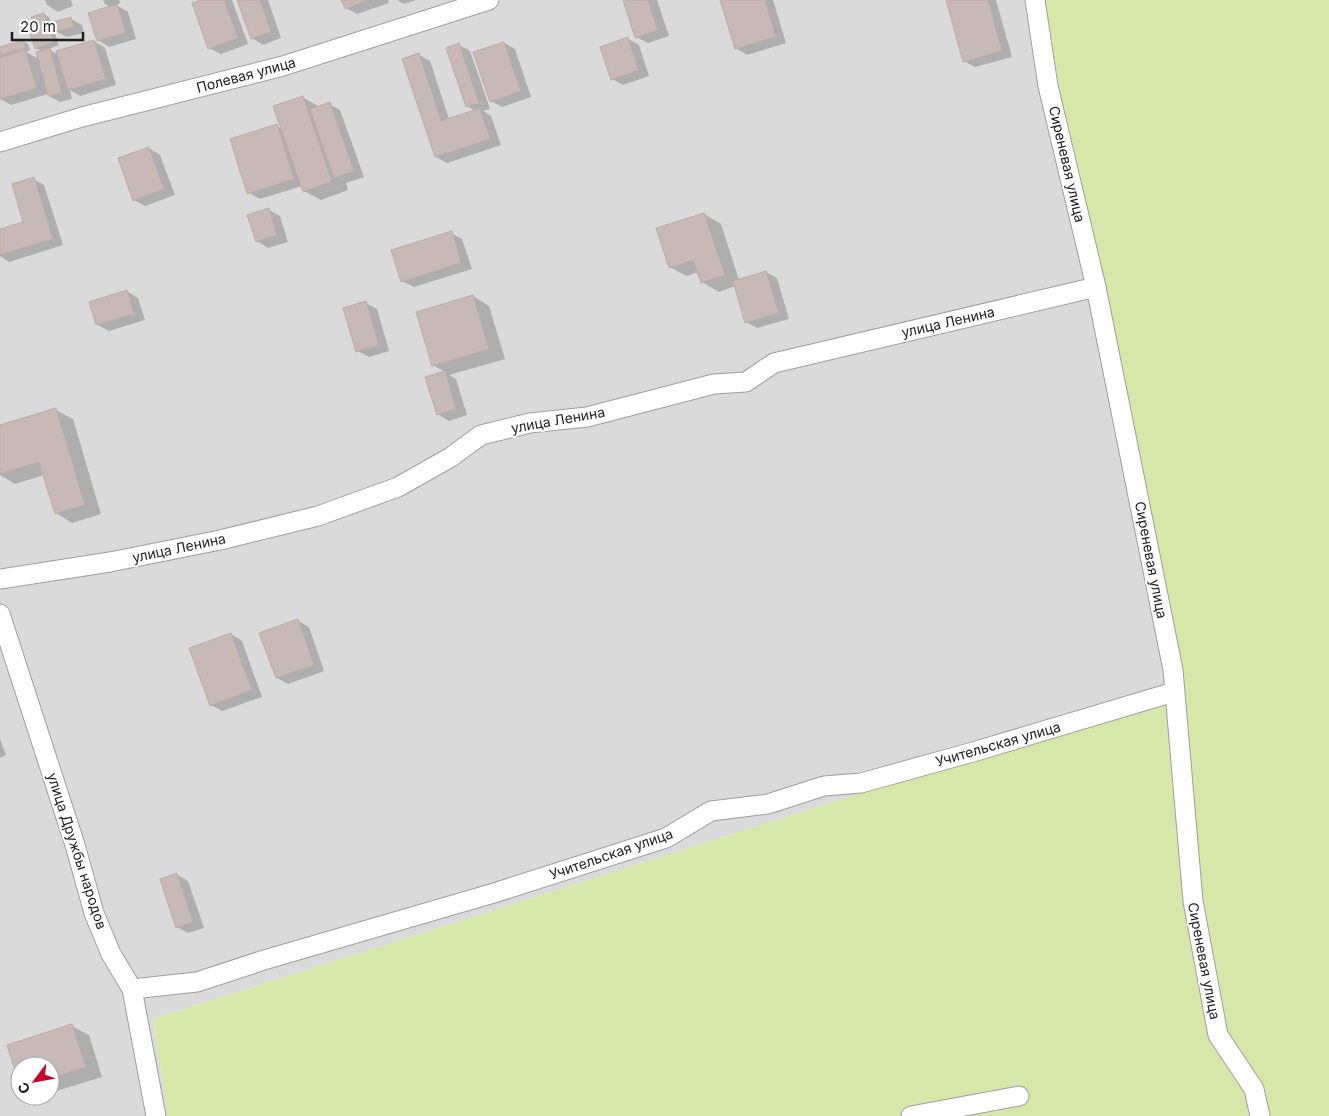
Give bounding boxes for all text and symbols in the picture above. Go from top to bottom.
scale bar [12,10,84,42]
text: 20 m [20,17,56,36]
street label: Полевая улица [194,53,297,96]
street label: Сиреневая улица [1046,104,1089,224]
street label: улица Ленина [900,303,996,340]
street label: улица Ленина [510,403,606,436]
street label: Сиреневая улица [1132,500,1171,620]
street label: улица Ленина [131,529,227,566]
street label: Учительская улица [933,718,1062,770]
street label: улица Дружбы народов [44,770,111,931]
street label: Учительская улица [547,824,675,883]
street label: Сиреневая улица [1185,901,1224,1021]
north arrow [10,1056,60,1106]
text: С [14,1079,34,1097]

